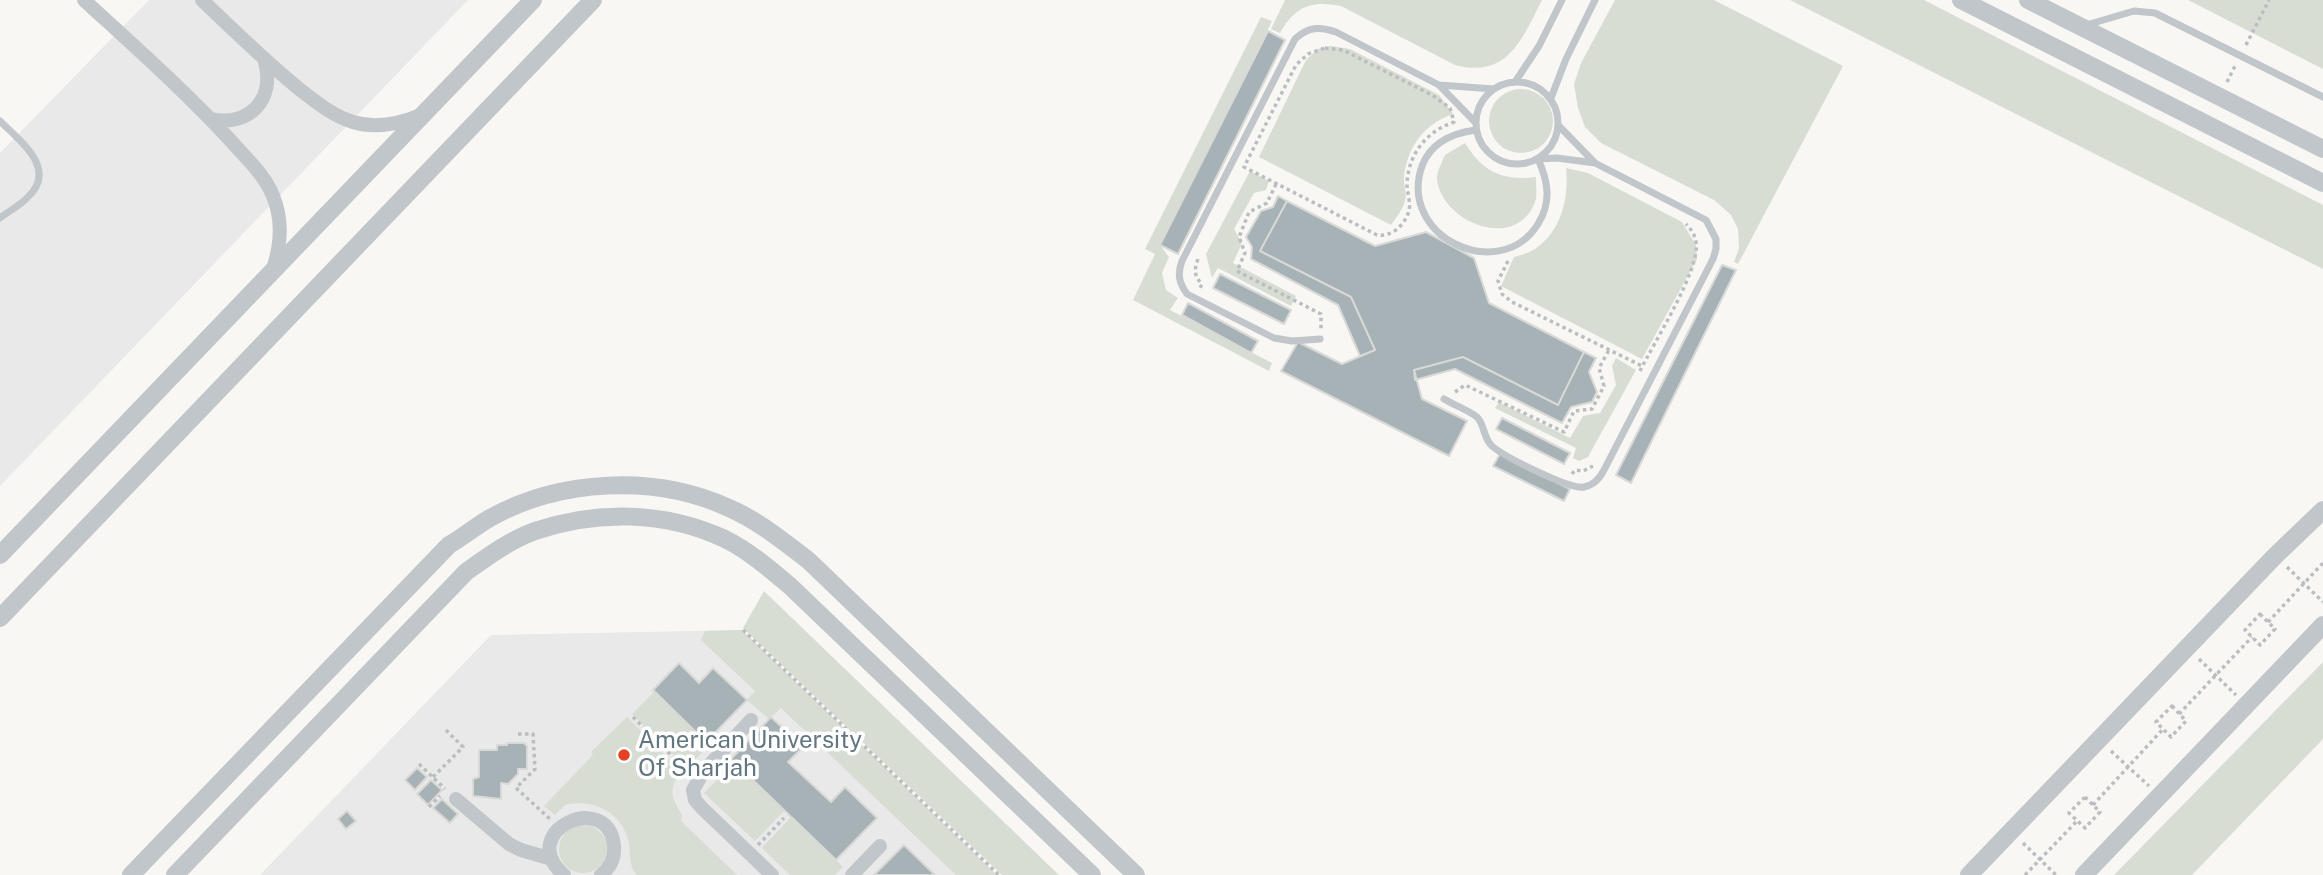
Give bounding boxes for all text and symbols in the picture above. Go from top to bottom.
place label: American University Of Sharjah [638,727,862,783]
marker: American University Of Sharjah [616,747,632,763]

